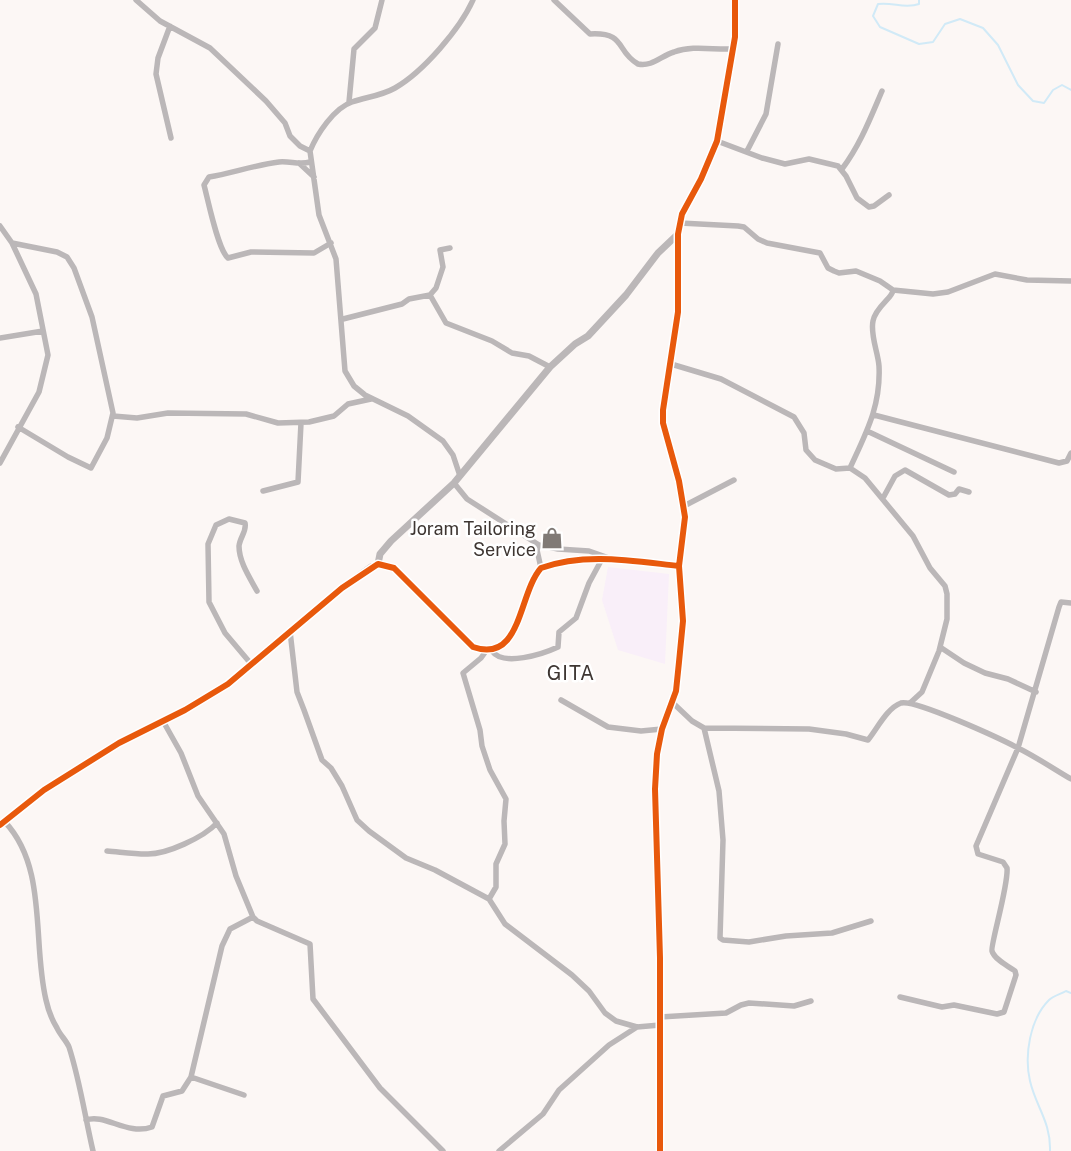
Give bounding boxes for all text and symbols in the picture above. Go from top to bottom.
place label: Joram Tailoring Service [410,518,536,560]
shop icon: Joram Tailoring Service [539,525,565,551]
district label: GITA [547,661,595,685]

